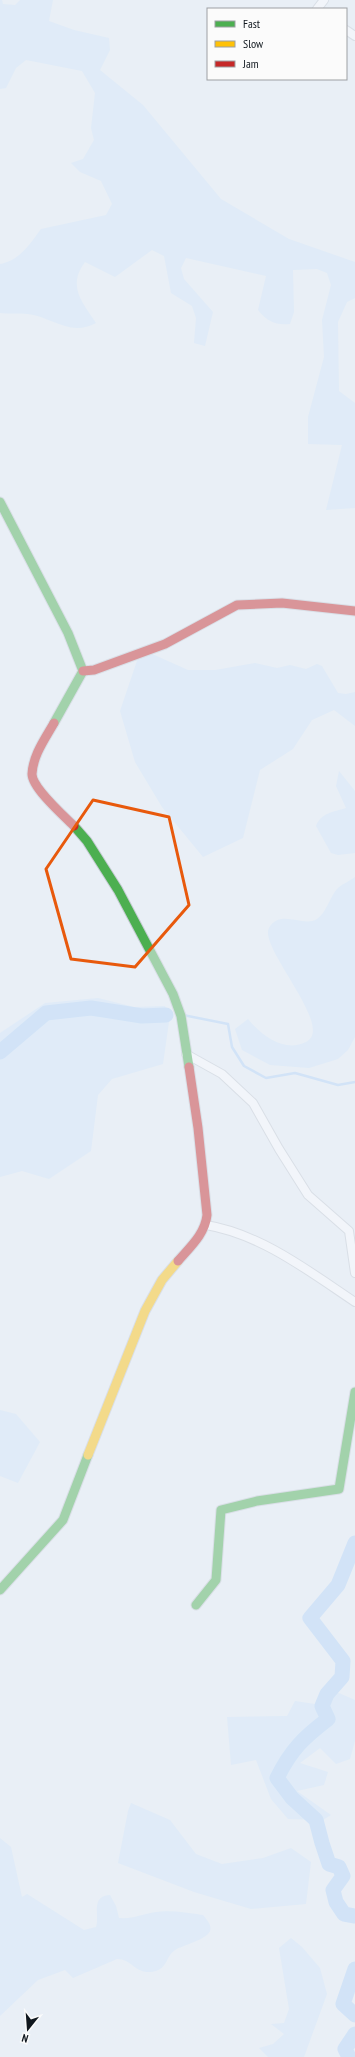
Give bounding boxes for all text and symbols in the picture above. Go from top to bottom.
legend [207,8,347,80]
text: Fast [243,16,261,31]
text: Slow [243,36,264,51]
text: Jam [242,56,259,71]
north arrow [8,2009,48,2049]
text: N [20,2031,30,2046]

